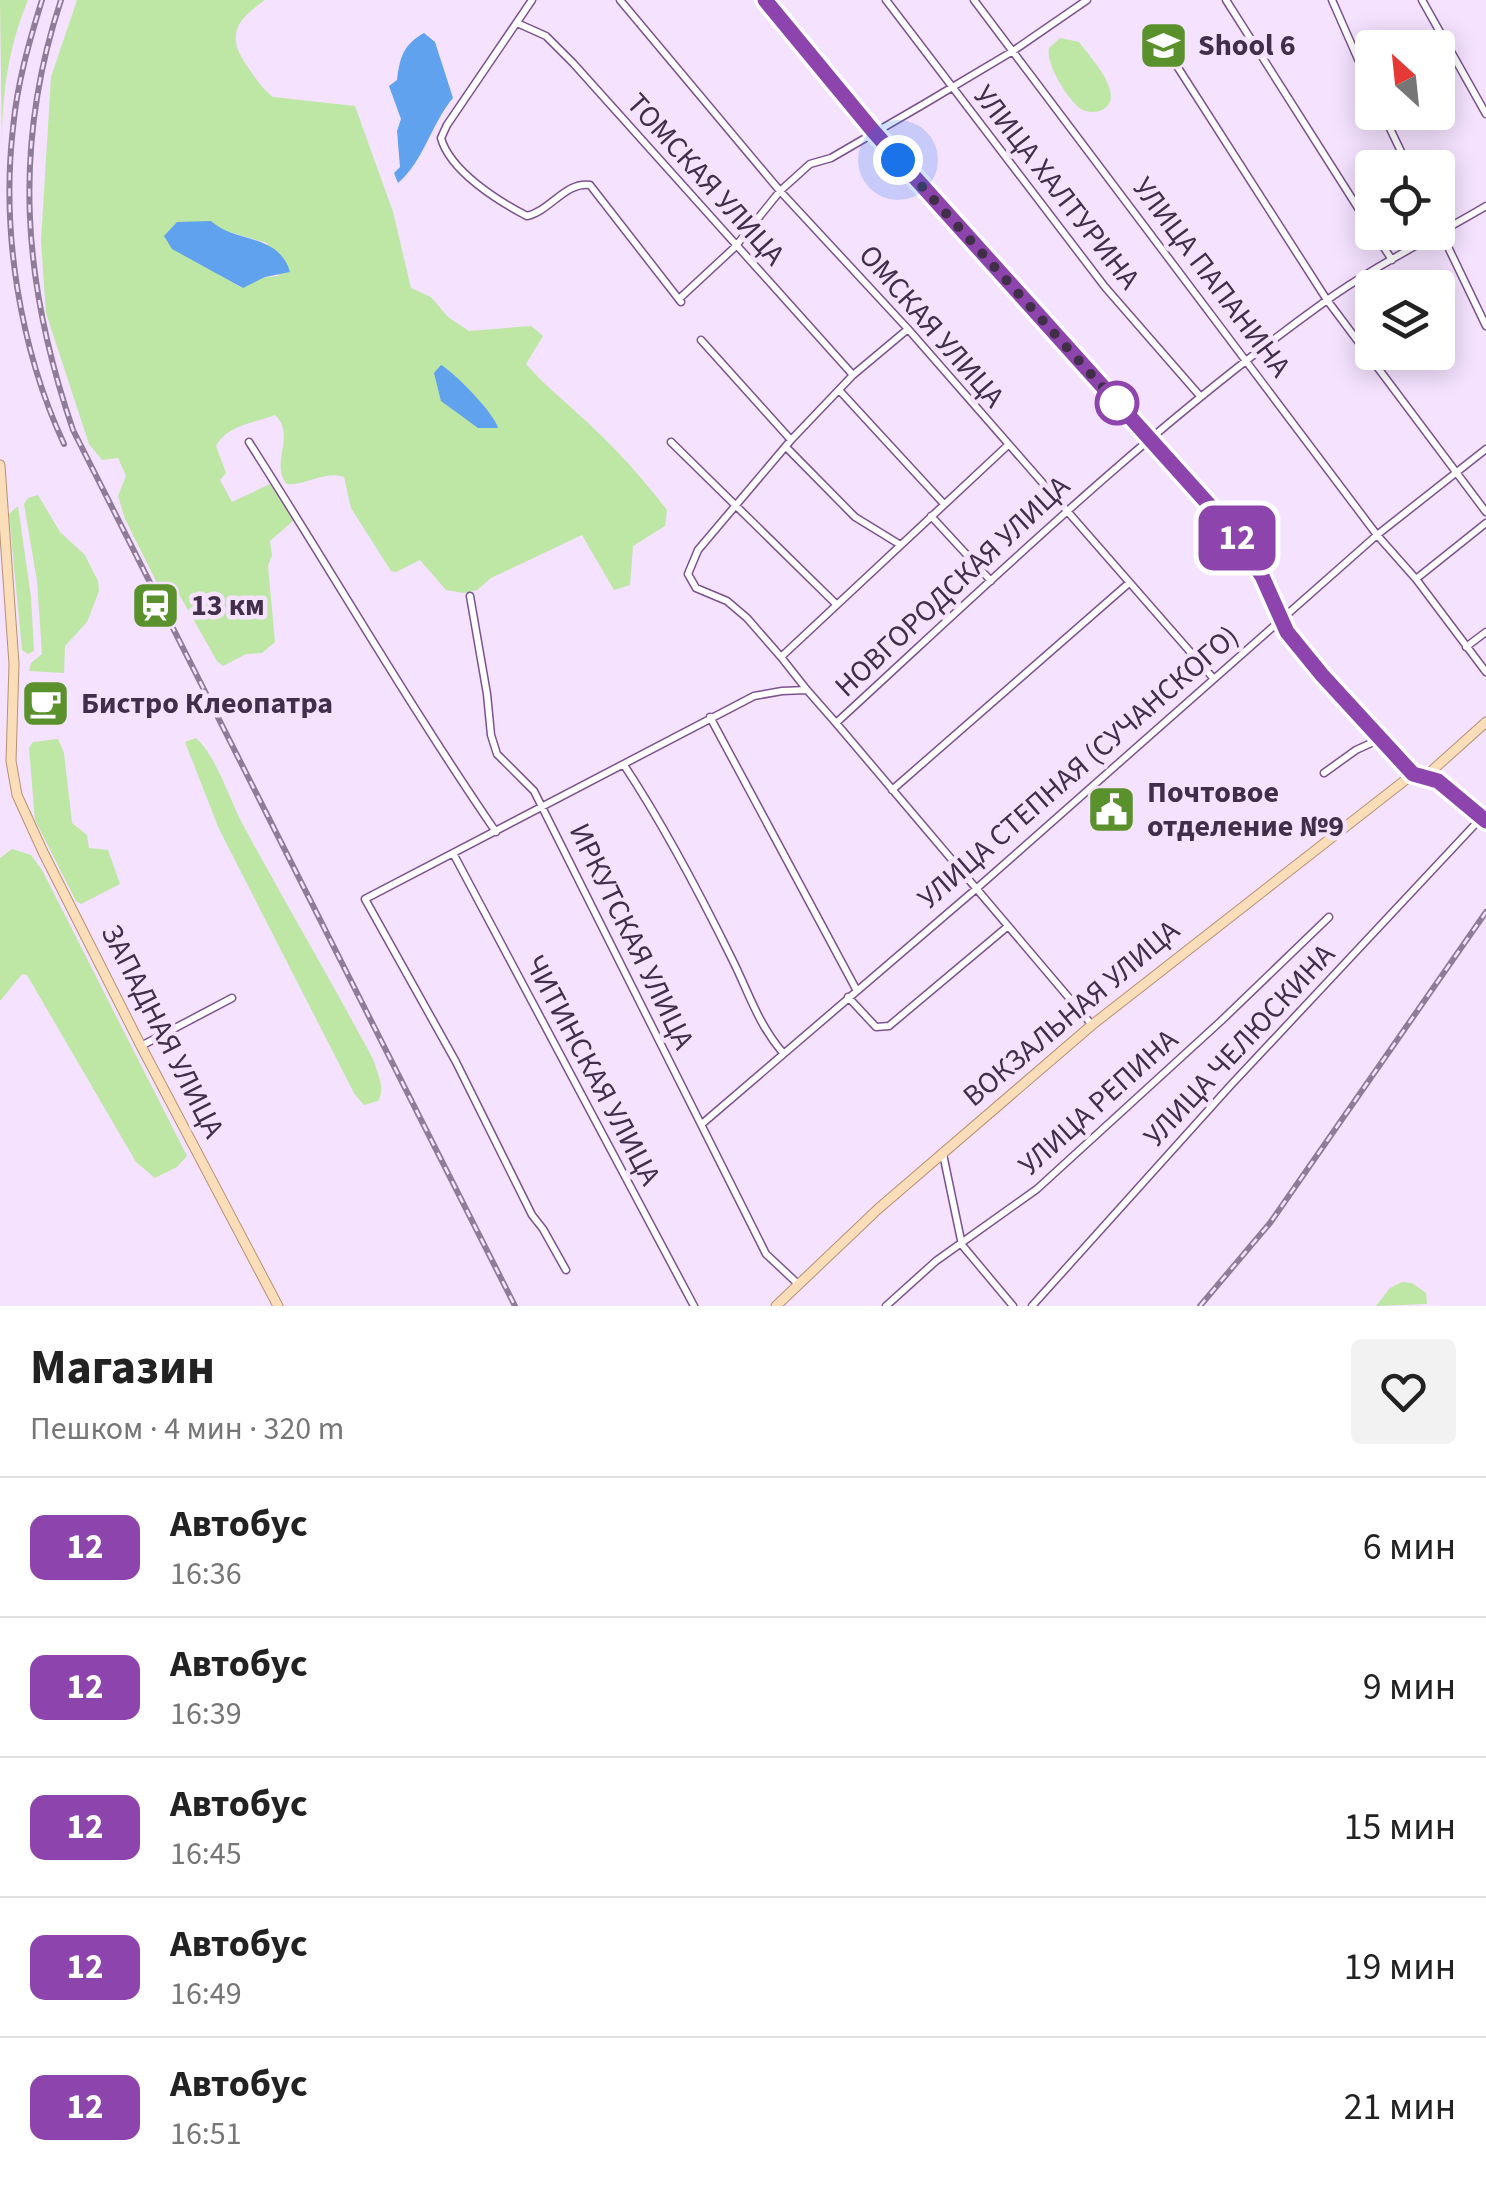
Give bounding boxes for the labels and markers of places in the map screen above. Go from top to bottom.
school or university icon: Shool 6 [1137,19,1189,71]
place label: Shool 6 [1198,24,1296,67]
unlabelled marker [1096,382,1138,424]
station icon: 13 км [130,579,182,631]
place label: 13 км [191,584,265,627]
cafe icon: Бистро Клеопатра [20,677,72,729]
place label: Бистро Клеопатра [81,682,333,725]
place label: Почтовое отделение №9 [1147,771,1344,848]
public building icon: Почтовое отделение №9 [1086,783,1138,835]

